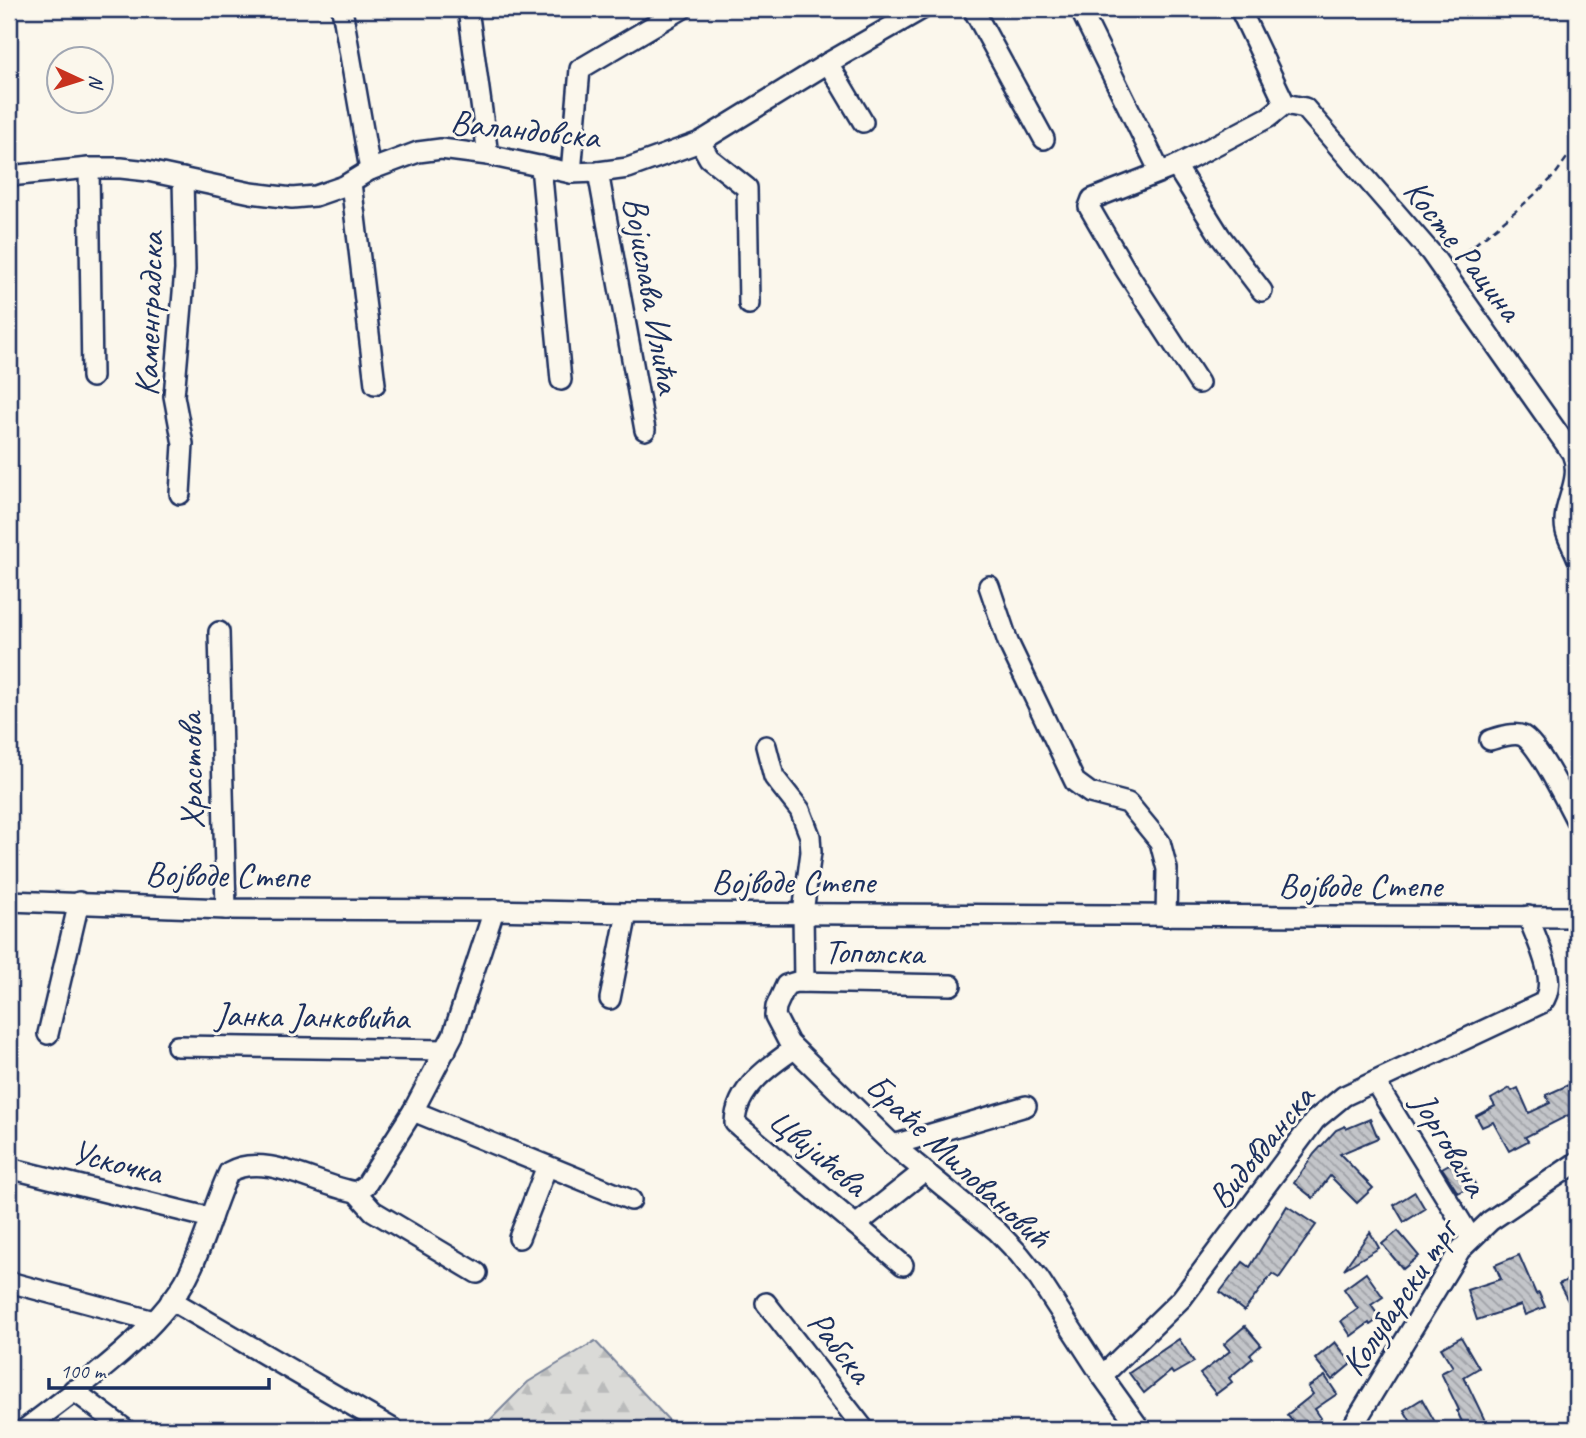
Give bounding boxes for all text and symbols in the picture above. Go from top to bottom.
north arrow [46,46,116,116]
text: N [83,74,108,91]
street label: Валандовска [448,99,604,159]
street label: Косте Рацина [1394,170,1534,332]
street label: Војислава Илића [613,193,692,399]
street label: Каменградска [124,228,174,397]
street label: Храстова [167,710,215,830]
street label: Војводе Степе [145,851,312,899]
street label: Војводе Степе [711,859,877,904]
street label: Војводе Степе [1278,863,1444,908]
street label: Тополска [824,929,927,975]
street label: Јанка Јанковића [213,992,412,1040]
street label: Браће Миловановић [856,1064,1062,1260]
street label: Видовданска [1198,1074,1326,1218]
street label: Јоргована [1401,1082,1500,1206]
street label: Цвијићева [759,1098,878,1208]
street label: Ускочка [67,1129,169,1195]
street label: Колубарски трг [1331,1207,1470,1384]
street label: Рабска [798,1302,884,1394]
scale bar [49,1347,270,1391]
text: 100 m [60,1358,107,1384]

